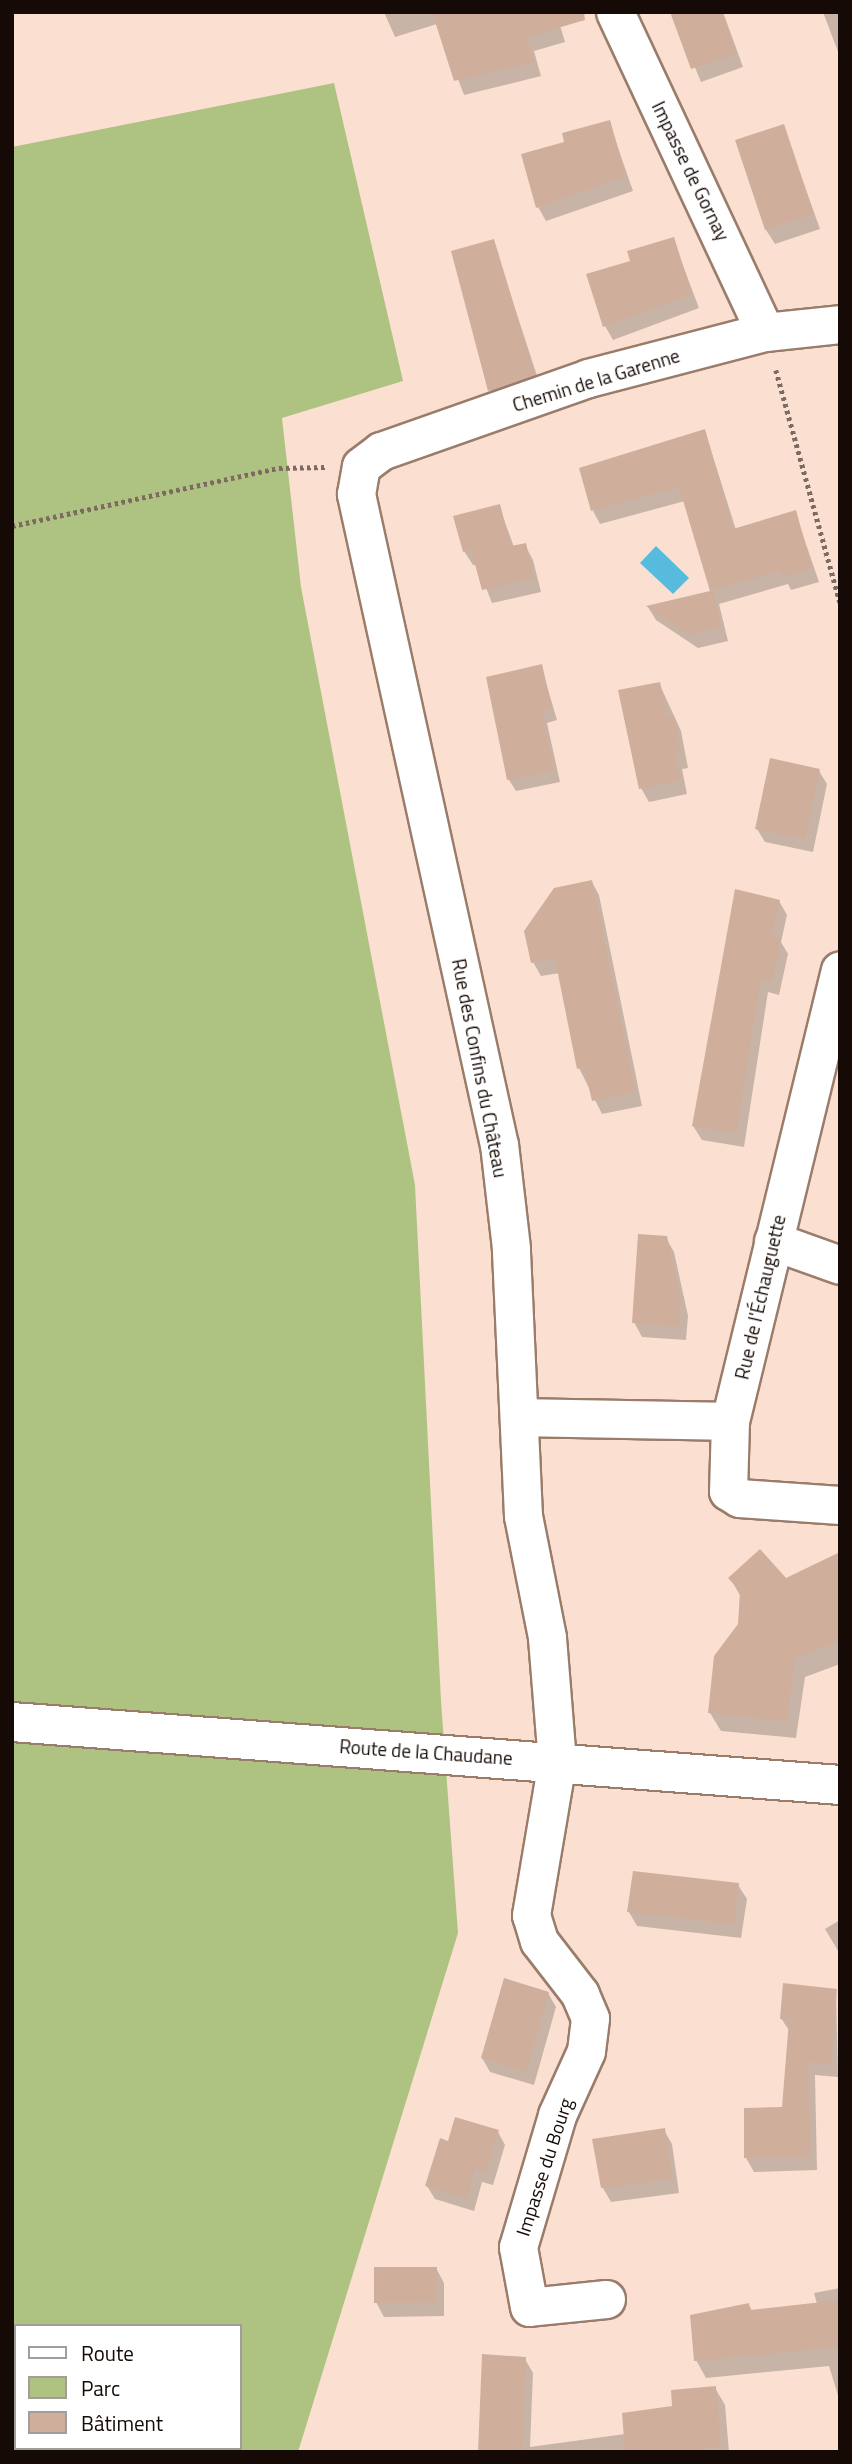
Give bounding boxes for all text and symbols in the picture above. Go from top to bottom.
street label: Impasse de Gornay [647,97,735,245]
street label: Chemin de la Garenne [510,344,682,416]
street label: Rue des Confins du Château [448,957,512,1179]
street label: Rue de l'Échauguette [730,1212,790,1382]
street label: Route de la Chaudane [339,1735,513,1769]
street label: Impasse du Bourg [511,2095,577,2239]
legend [14,2324,242,2450]
text: Route [81,2337,134,2369]
text: Parc [81,2372,120,2404]
text: Bâtiment [81,2407,163,2439]

